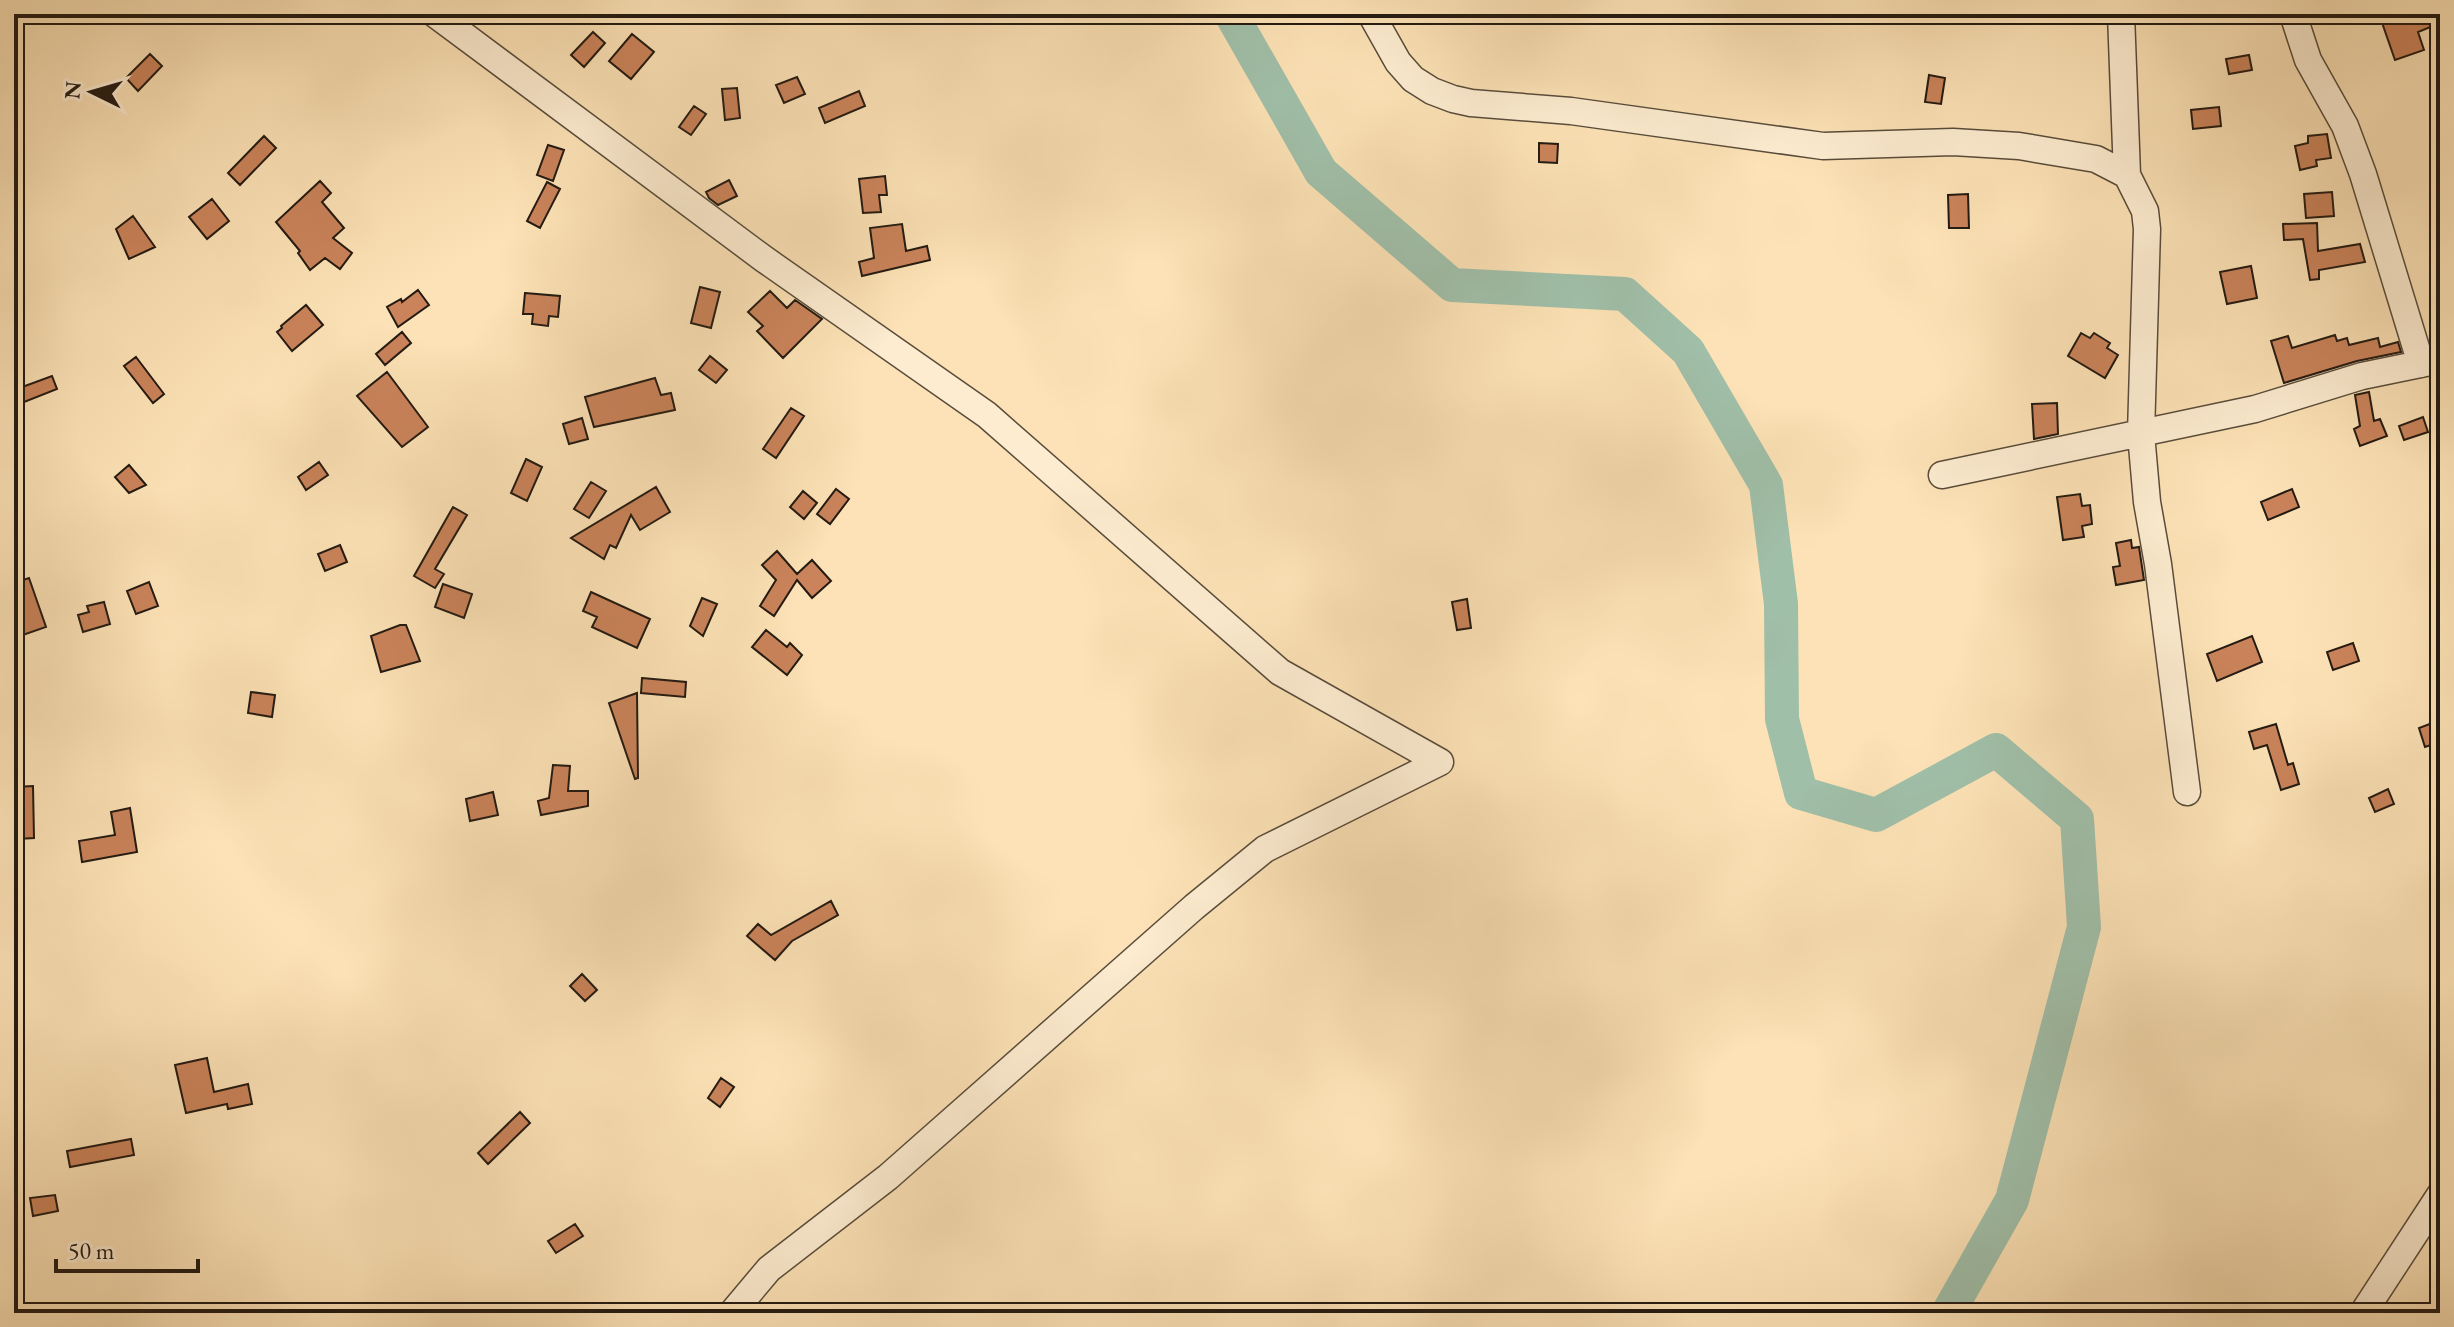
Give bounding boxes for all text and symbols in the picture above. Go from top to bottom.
north arrow [52,52,132,132]
text: N [57,80,88,100]
scale bar [56,1223,198,1273]
text: 50 m [68,1235,115,1266]

